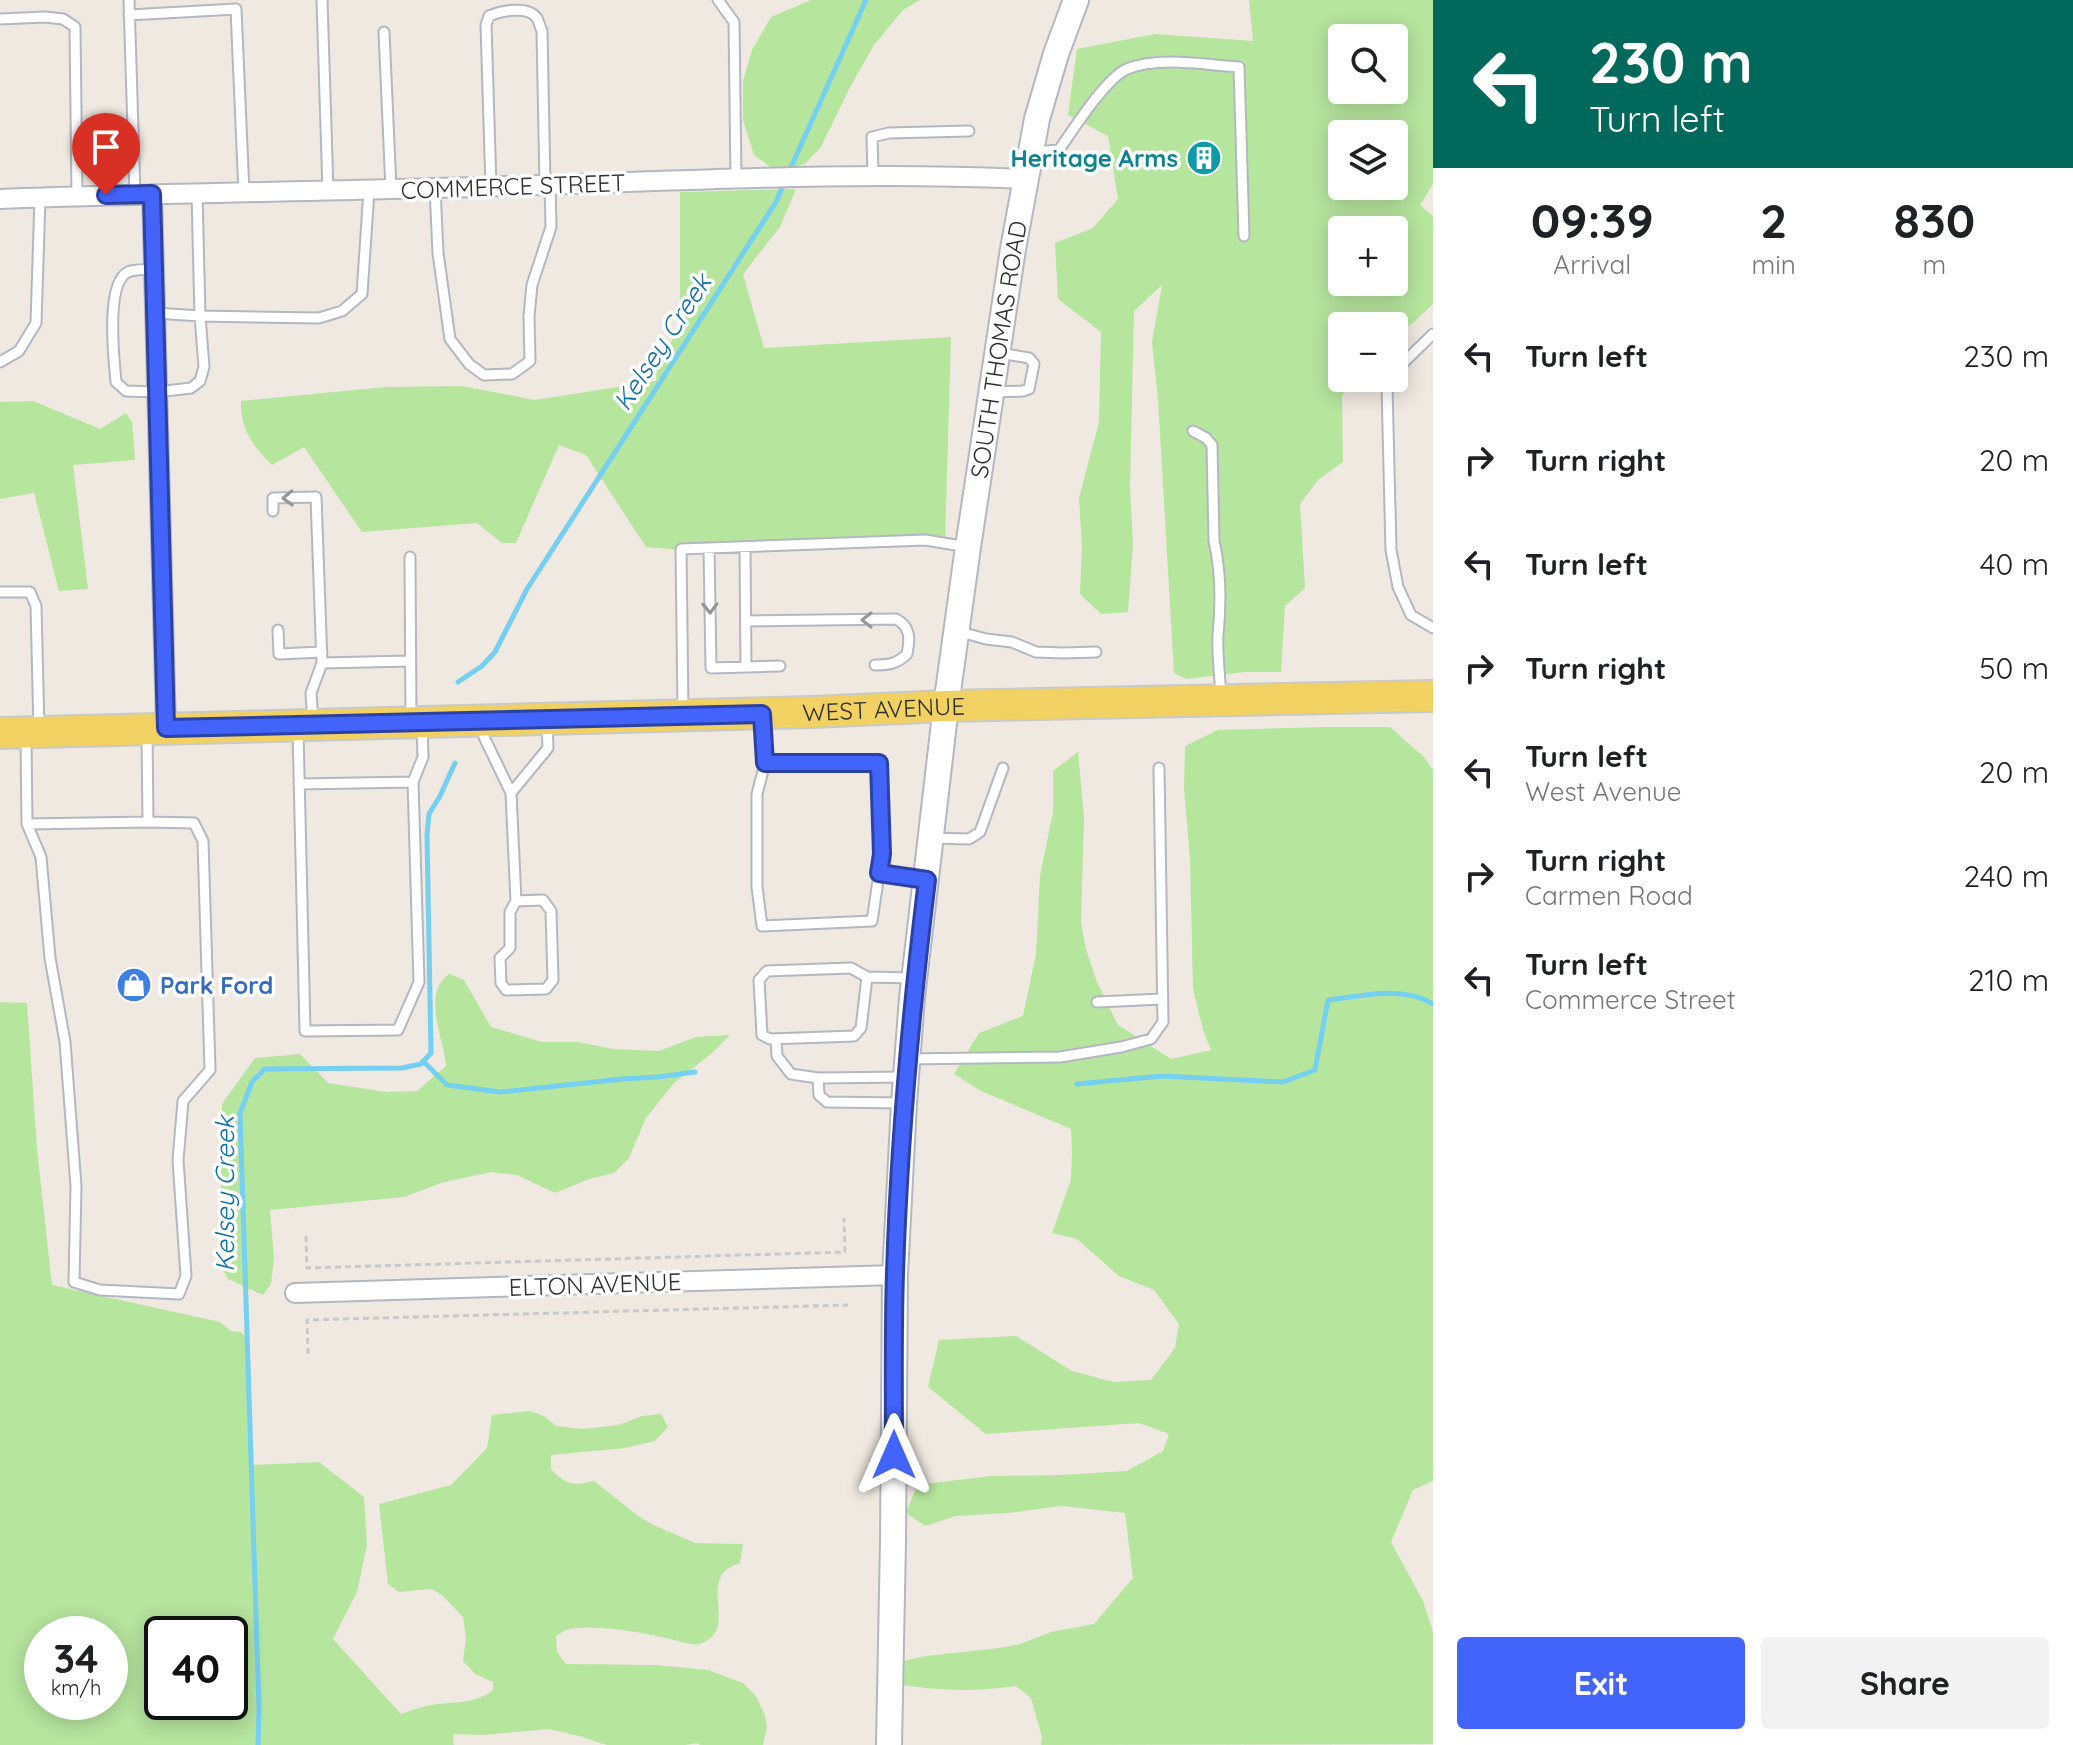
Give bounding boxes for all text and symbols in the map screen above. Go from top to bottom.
map controls [1328,24,1408,392]
button: search [1328,24,1408,104]
text: 230 m [1589,27,1753,97]
icon: left [1457,32,1561,136]
text: Turn left [1589,96,1725,141]
pin [72,113,140,195]
button: layers [1328,120,1408,200]
icon: arrive [84,125,128,169]
building icon: Heritage Arms [1185,139,1223,177]
place label: Heritage Arms [1010,143,1178,173]
street label: COMMERCE STREET [400,167,626,205]
text: 09:39 [1531,190,1654,250]
text: 2 [1760,190,1787,250]
text: 830 [1894,190,1975,250]
button: + [1328,216,1408,296]
street label: SOUTH THOMAS ROAD [964,218,1033,480]
text: Arrival [1553,248,1631,281]
text: min [1751,248,1796,281]
text: m [1923,248,1946,281]
water label: Kelsey Creek [606,266,719,416]
button: − [1328,312,1408,392]
icon: left [1457,334,1501,378]
text: Turn left [1525,337,1648,375]
text: 230 m [1963,337,2049,375]
icon: right [1457,438,1501,482]
text: Turn right [1525,441,1666,479]
text: 20 m [1979,441,2049,479]
one-way arrow [281,489,294,506]
icon: left [1457,542,1501,586]
text: Turn left [1525,545,1648,583]
text: 40 m [1980,545,2049,583]
one-way arrow [702,602,719,615]
one-way arrow [860,611,873,629]
icon: right [1457,646,1501,690]
text: Turn right [1525,649,1666,687]
text: 50 m [1979,649,2049,687]
street label: WEST AVENUE [802,691,965,727]
text: Turn left [1525,737,1648,775]
icon: left [1457,750,1501,794]
text: 20 m [1979,753,2049,791]
text: West Avenue [1525,775,1681,808]
text: Turn right [1525,841,1666,879]
icon: right [1457,854,1501,898]
text: 240 m [1964,857,2049,895]
text: Carmen Road [1525,879,1693,912]
text: Turn left [1525,945,1648,983]
icon: left [1457,958,1501,1002]
text: 210 m [1968,961,2049,999]
shop icon: Park Ford [115,966,153,1004]
place label: Park Ford [160,970,273,1000]
text: Commerce Street [1525,983,1736,1016]
water label: Kelsey Creek [208,1114,241,1272]
street label: ELTON AVENUE [508,1266,682,1302]
position arrow [852,1413,936,1497]
speed limit sign: 40 [144,1616,248,1720]
text: 34 [54,1633,99,1683]
button: Exit [1457,1637,1745,1729]
button: Share [1761,1637,2049,1729]
text: km/h [51,1675,101,1700]

